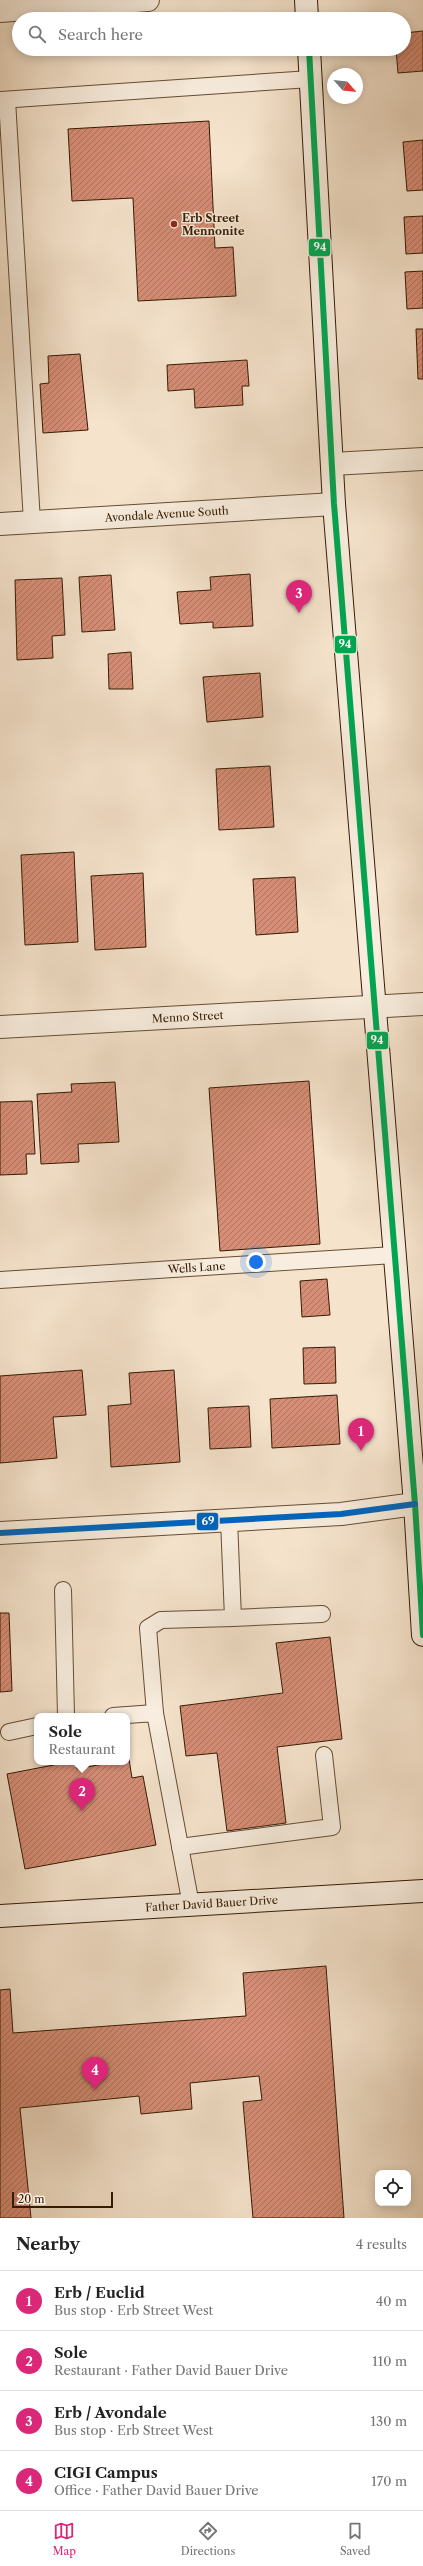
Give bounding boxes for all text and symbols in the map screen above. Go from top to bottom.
search box [12,12,411,56]
icon: search [26,23,48,45]
text: Search here [58,25,143,44]
north arrow [327,68,363,104]
place label: Erb Street Mennonite [182,211,245,238]
marker: Erb Street Mennonite [169,219,179,229]
line badge: 94 [308,238,331,257]
text: 94 [313,240,327,254]
street label: Avondale Avenue South [103,503,229,525]
pin: 3 [286,580,312,613]
line badge: 94 [334,635,357,654]
text: 94 [338,637,352,651]
street label: Menno Street [152,1008,224,1026]
line badge: 94 [366,1031,389,1050]
text: 94 [370,1033,384,1047]
your location [246,1252,266,1272]
street label: Wells Lane [166,1259,226,1276]
pin: 1 [348,1418,374,1451]
line badge: 69 [196,1512,219,1531]
text: 69 [201,1514,215,1528]
popup [34,1713,130,1765]
text: Sole [49,1722,82,1741]
text: Restaurant [49,1741,115,1757]
pin: 2 [69,1778,95,1811]
street label: Father David Bauer Drive [145,1893,278,1914]
pin: 4 [82,2057,108,2090]
map controls [375,2170,411,2206]
button: locate [375,2170,411,2206]
scale bar [12,2190,113,2209]
text: 20 m [18,2192,44,2206]
text: Nearby [16,2234,80,2254]
text: 4 results [356,2236,407,2252]
text: Erb / Euclid [54,2283,145,2302]
text: 1 [26,2293,32,2309]
text: 40 m [376,2293,407,2309]
text: Bus stop · Erb Street West [54,2302,213,2318]
text: Sole [54,2343,87,2362]
text: 2 [25,2353,33,2369]
text: 110 m [372,2353,407,2369]
text: Restaurant · Father David Bauer Drive [54,2362,288,2378]
text: Erb / Avondale [54,2403,167,2422]
text: 3 [25,2413,33,2429]
text: 130 m [371,2413,407,2429]
text: Bus stop · Erb Street West [54,2422,213,2438]
text: CIGI Campus [54,2463,158,2482]
text: 4 [25,2473,33,2489]
text: 170 m [371,2473,407,2489]
text: Office · Father David Bauer Drive [54,2482,259,2498]
tab: Map [52,2520,76,2558]
tab: Directions [181,2520,235,2558]
tab: Saved [340,2520,371,2558]

